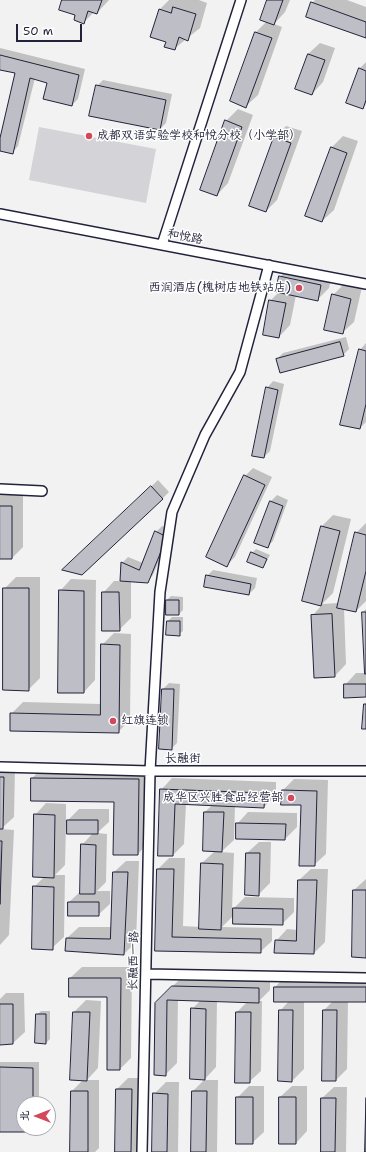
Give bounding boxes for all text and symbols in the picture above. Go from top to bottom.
scale bar [18,16,84,42]
text: 50 m [23,23,53,39]
place label: 成都双语实验学校和悦分校（小学部） [97,129,301,143]
marker: 成都双语实验学校和悦分校（小学部） [84,131,94,141]
street label: 和悦路 [166,226,204,248]
place label: 西润酒店(槐树店地铁站店) [149,281,291,295]
marker: 西润酒店(槐树店地铁站店) [294,283,304,293]
place label: 红旗连锁 [121,714,169,728]
marker: 红旗连锁 [108,716,118,726]
street label: 长融街 [165,752,201,766]
place label: 成华区兴胜食品经营部 [163,791,283,805]
marker: 成华区兴胜食品经营部 [286,793,296,803]
street label: 长融西一路 [126,931,142,991]
north arrow [16,1096,56,1136]
text: 北 [17,1111,32,1122]

